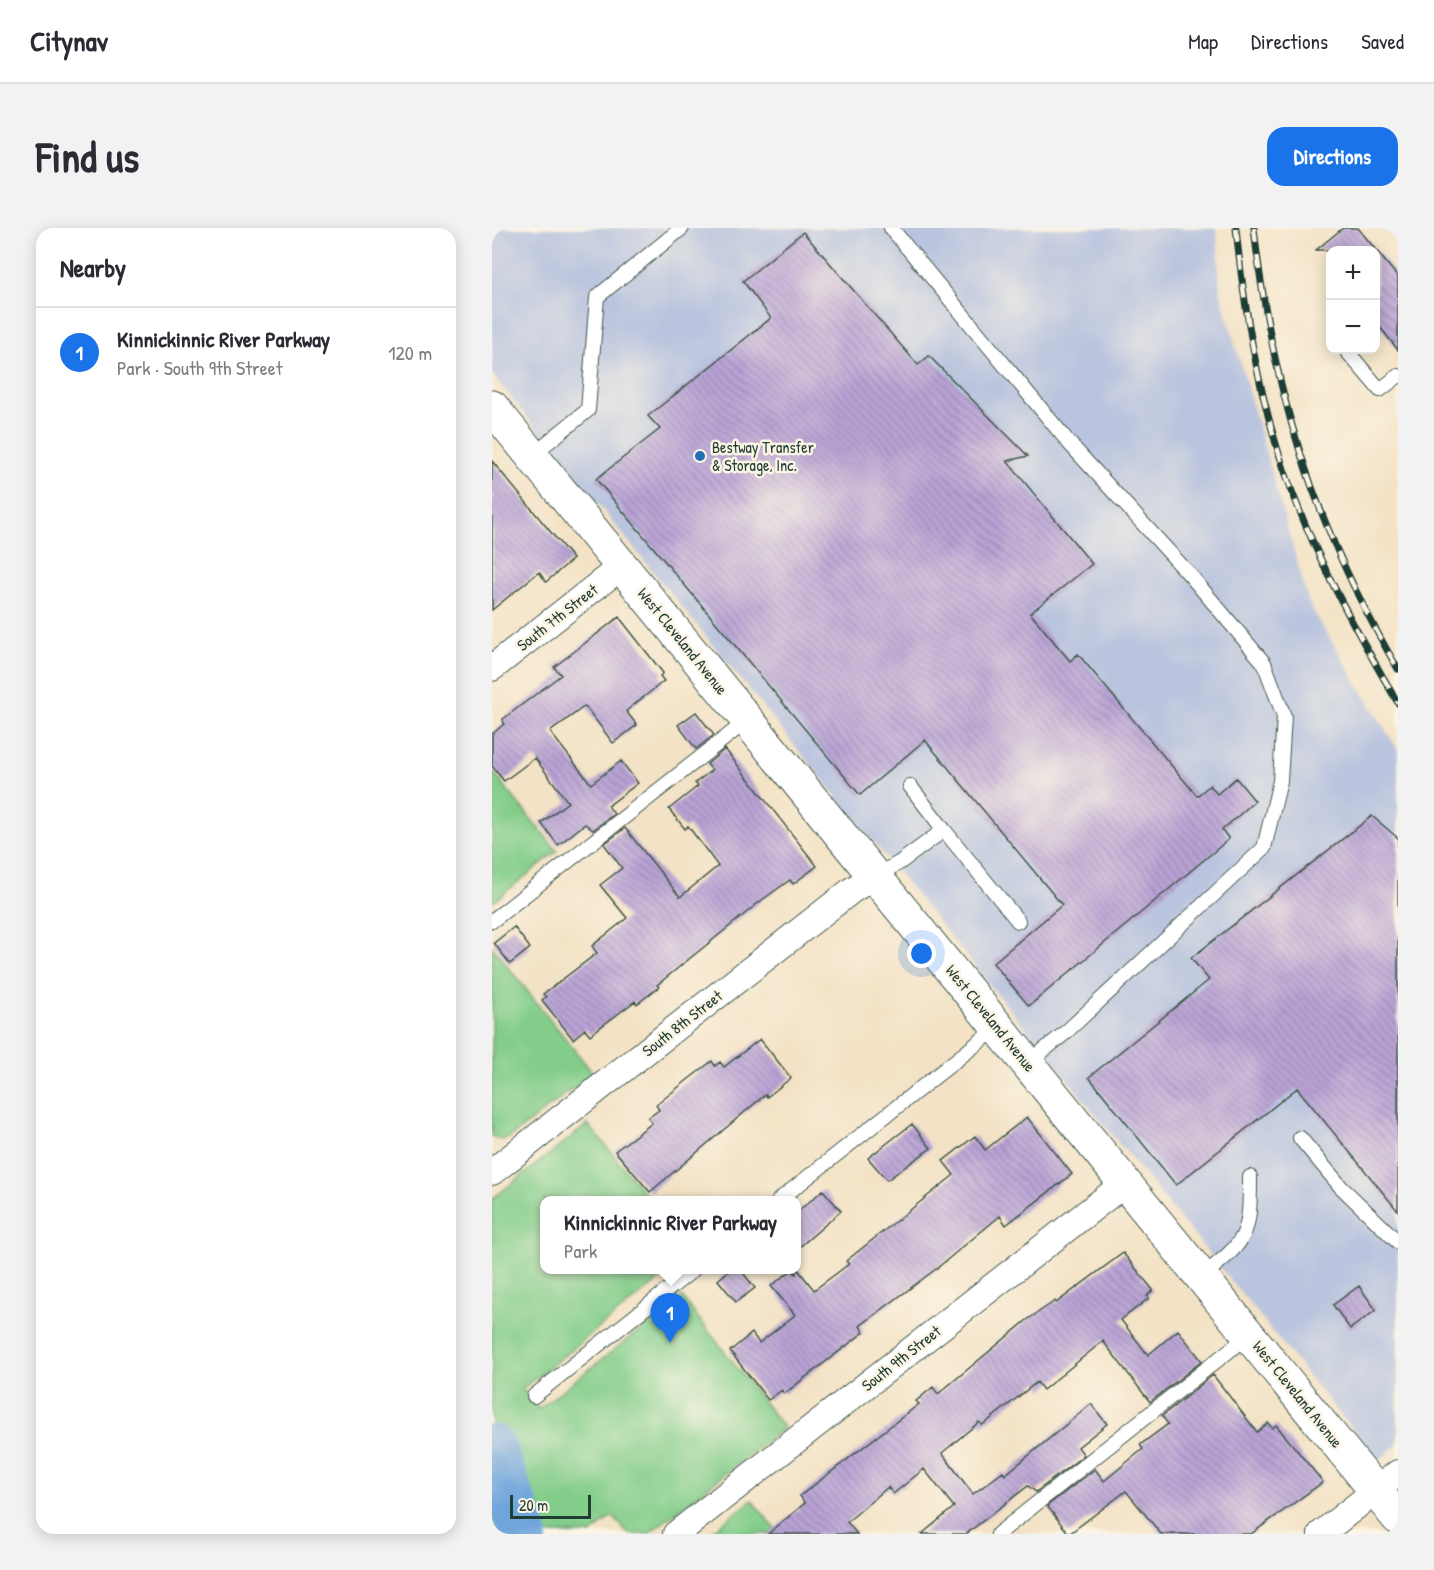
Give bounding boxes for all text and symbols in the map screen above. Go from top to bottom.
text: Citynav [30,22,108,60]
text: Map [1188,27,1218,56]
text: Directions [1251,27,1328,56]
text: Saved [1361,27,1404,56]
button: Directions [1267,127,1398,186]
text: Find us [36,128,139,185]
map controls [1326,246,1380,354]
button: + [1326,246,1380,300]
text: Nearby [60,250,126,285]
button: − [1326,300,1380,354]
text: Kinnickinnic River Parkway [117,324,330,354]
text: 1 [76,339,83,366]
text: 120 m [388,339,432,366]
text: Park · South 9th Street [117,354,283,381]
place label: Bestway Transfer & Storage, Inc. [712,436,814,476]
marker: Bestway Transfer & Storage, Inc. [693,449,707,463]
street label: South 7th Street [512,578,602,656]
street label: West Cleveland Avenue [633,583,733,700]
your location [907,939,936,968]
street label: West Cleveland Avenue [941,960,1041,1077]
street label: South 8th Street [637,984,727,1061]
popup [540,1196,801,1274]
text: Kinnickinnic River Parkway [564,1207,777,1237]
text: Park [564,1237,597,1264]
pin: 1 [650,1294,690,1343]
street label: South 9th Street [857,1320,946,1396]
street label: West Cleveland Avenue [1248,1336,1348,1453]
scale bar [510,1492,591,1520]
text: 20 m [519,1494,548,1516]

